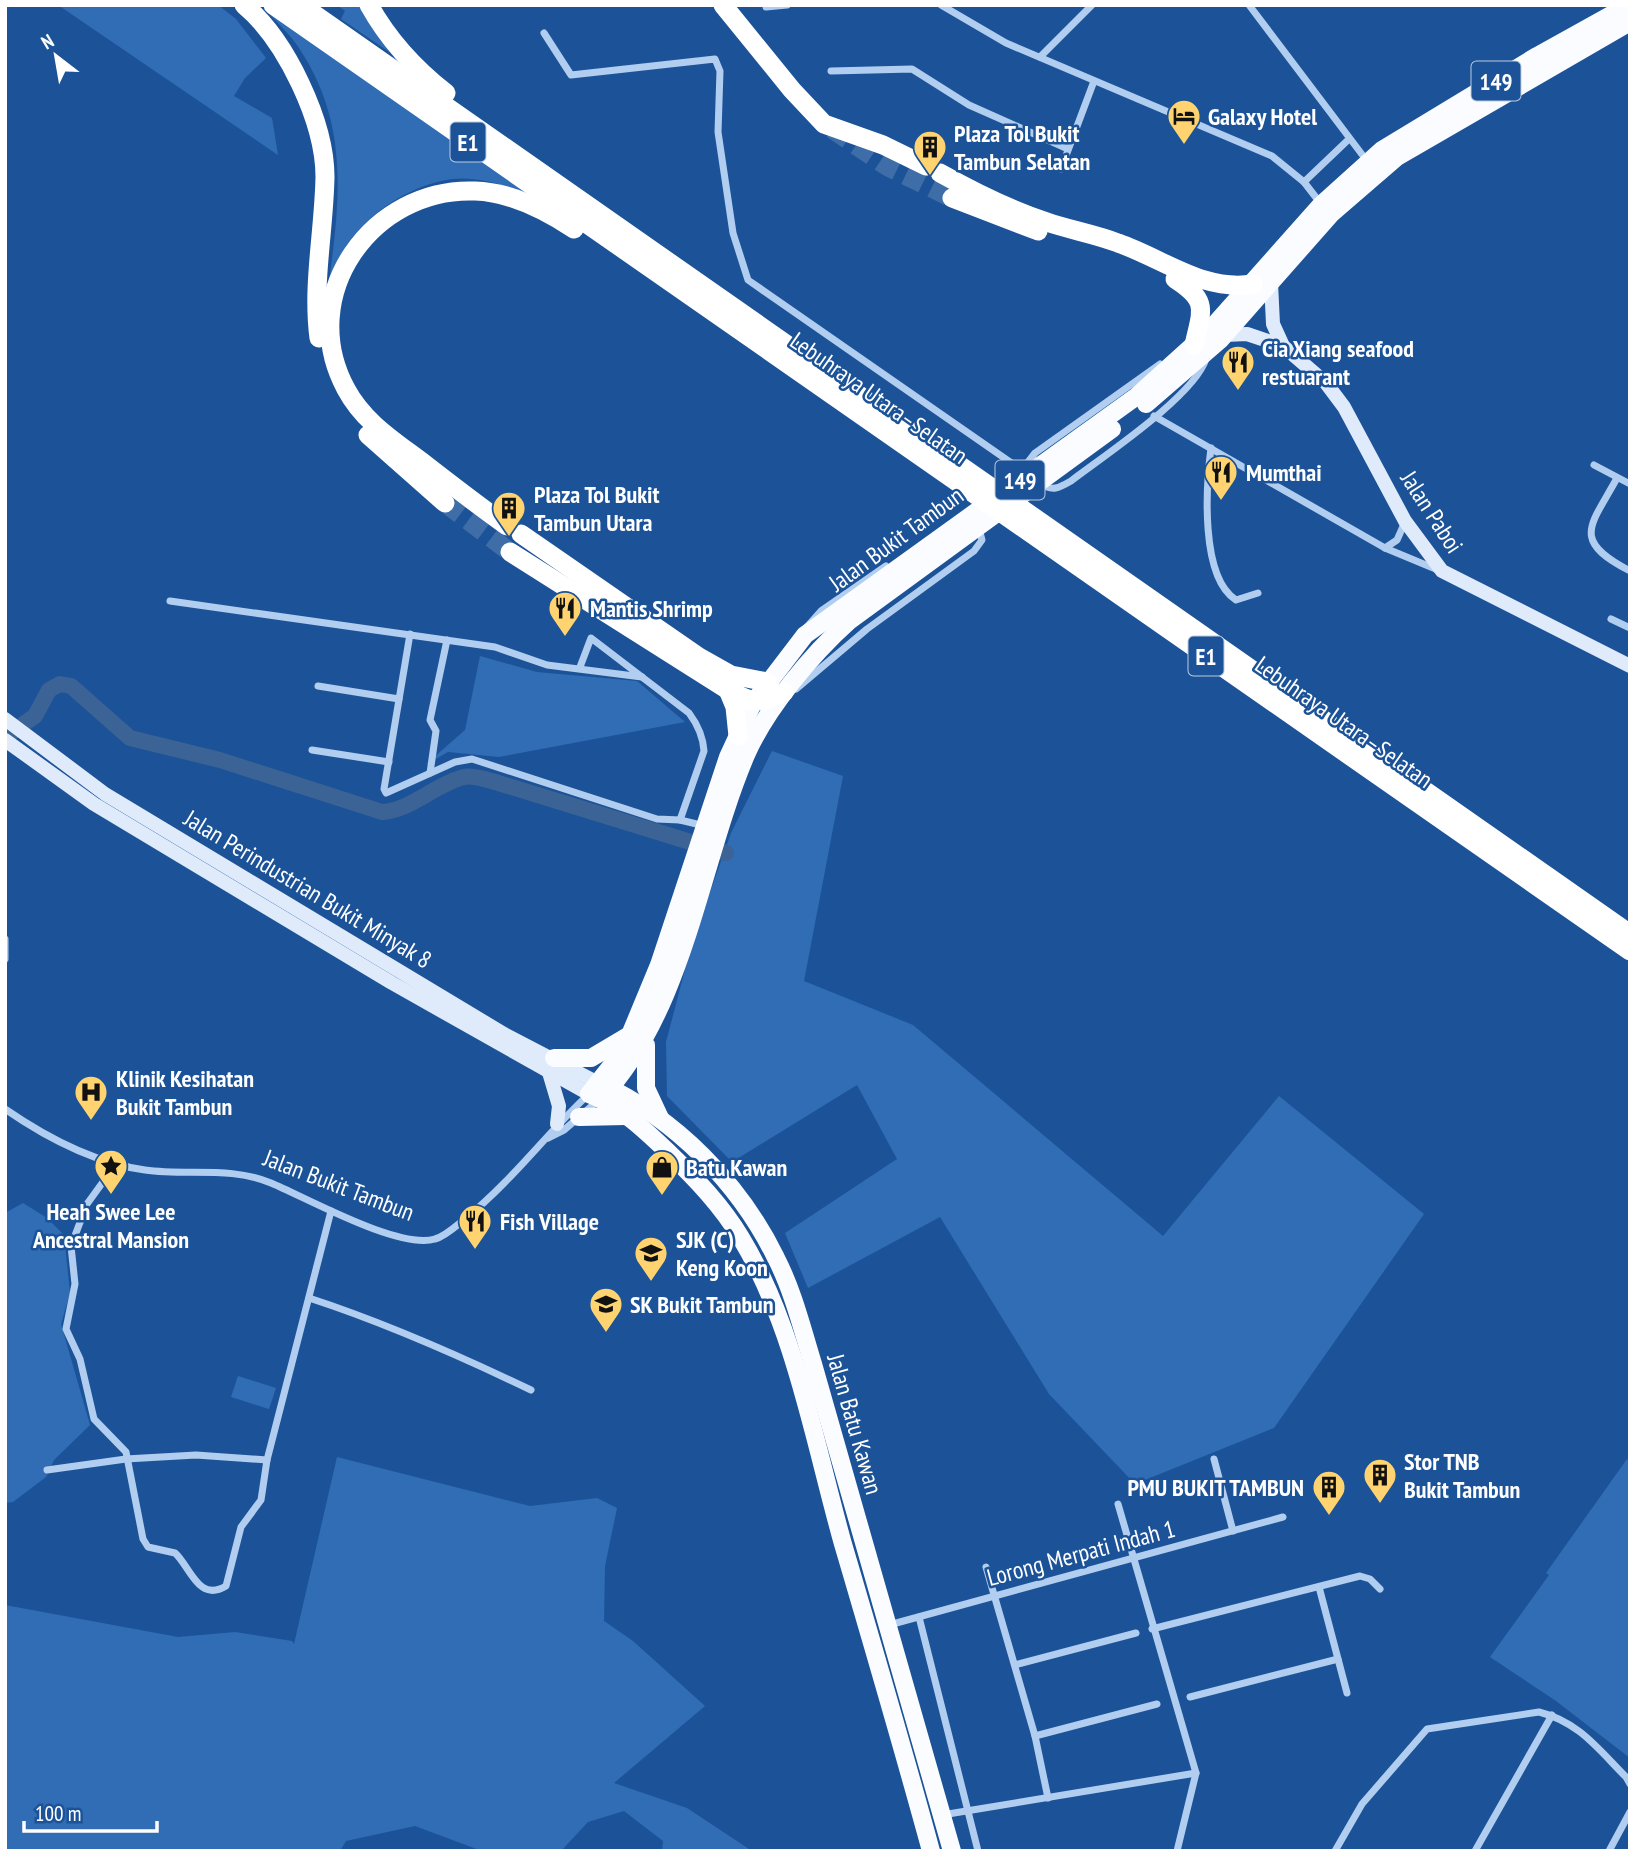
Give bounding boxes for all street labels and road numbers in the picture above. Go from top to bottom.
road number: 149 [1472,61,1520,100]
road number: E1 [450,122,486,162]
street label: Lebuhraya Utara–Selatan [784,325,974,471]
road number: 149 [996,460,1044,500]
street label: Jalan Paboi [1393,464,1470,559]
street label: Jalan Bukit Tambun [822,480,969,599]
road number: E1 [1188,636,1224,676]
street label: Lebuhraya Utara–Selatan [1249,649,1439,795]
street label: Jalan Perindustrian Bukit Minyak 8 [178,802,437,975]
street label: Jalan Bukit Tambun [258,1142,419,1228]
street label: Jalan Batu Kawan [820,1349,890,1498]
street label: Lorong Merpati Indah 1 [984,1513,1178,1593]

